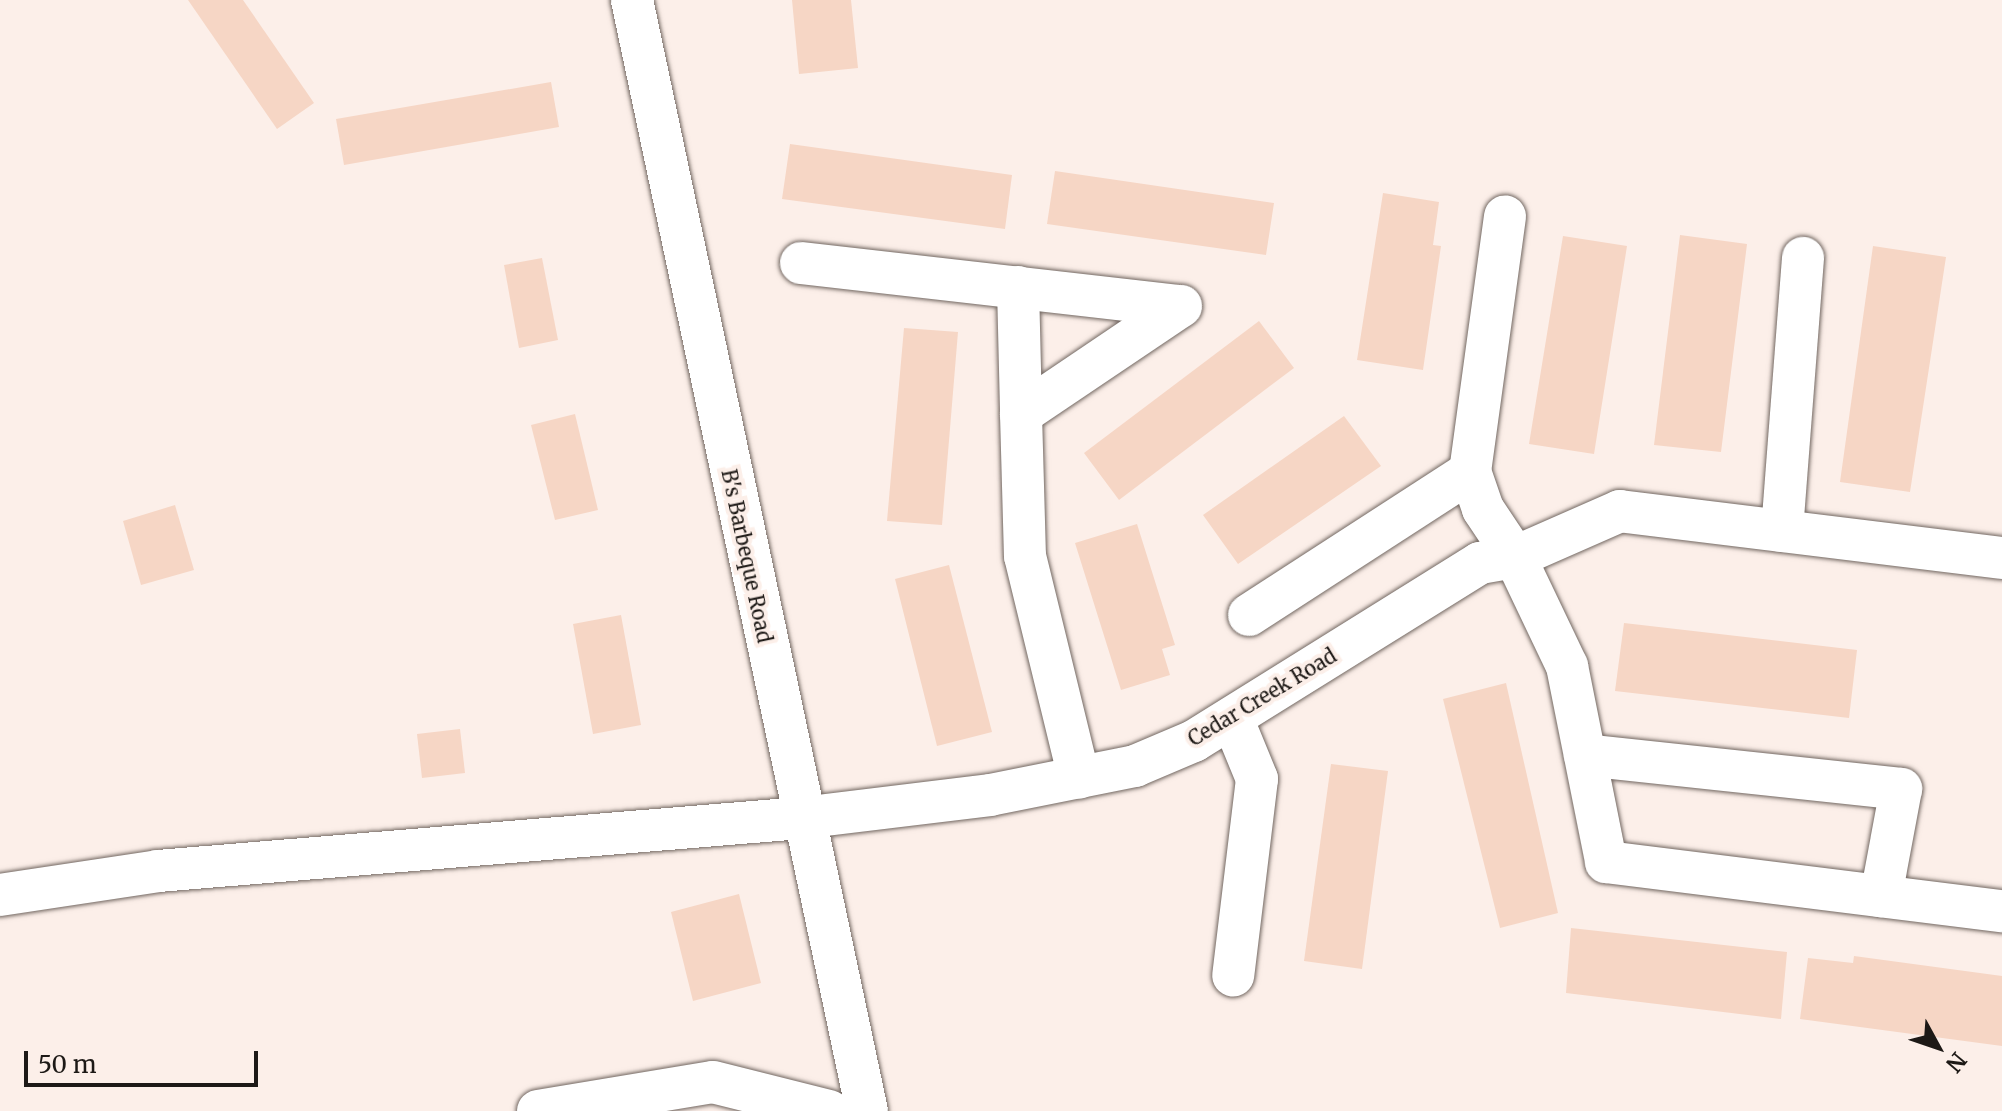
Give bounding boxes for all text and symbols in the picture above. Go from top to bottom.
street label: B's Barbeque Road [717,467,777,645]
street label: Cedar Creek Road [1183,643,1341,751]
north arrow [1898,1007,1978,1087]
scale bar [28,1035,262,1085]
text: N [1940,1047,1973,1078]
text: 50 m [38,1049,97,1080]

